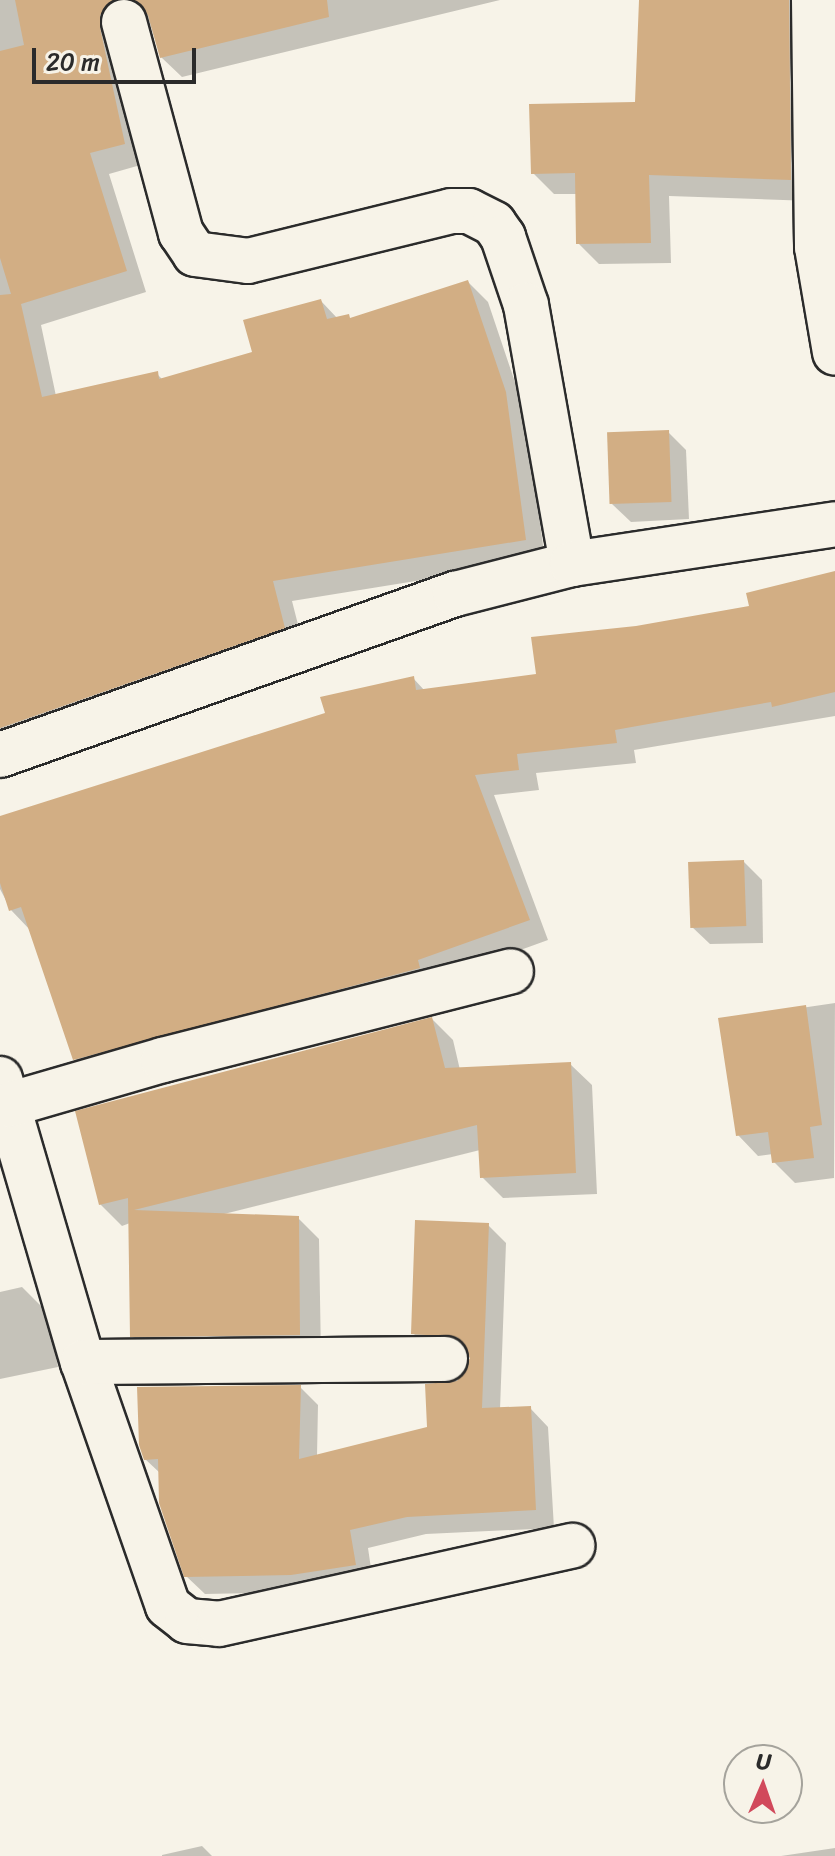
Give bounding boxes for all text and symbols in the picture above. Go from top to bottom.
scale bar [36,32,200,82]
text: 20 m [46,41,100,83]
text: U [756,1742,772,1781]
north arrow [723,1744,803,1824]

